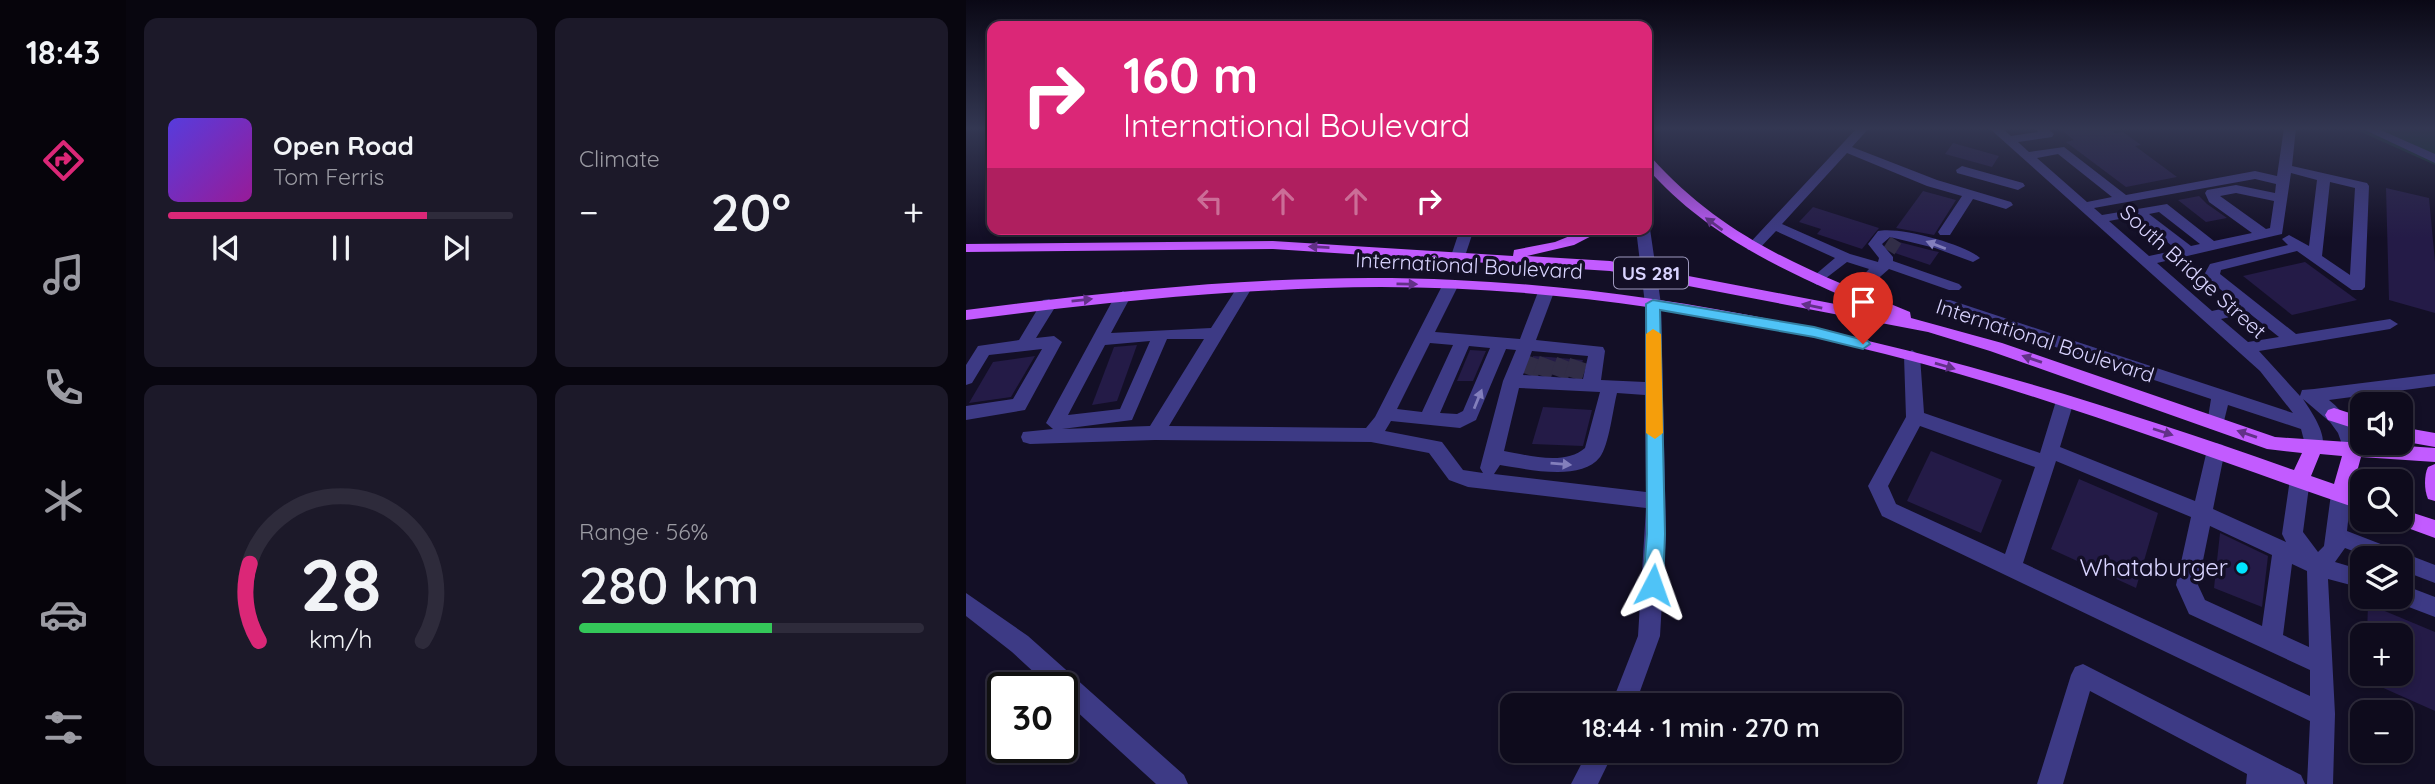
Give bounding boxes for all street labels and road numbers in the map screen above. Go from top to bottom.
street label: South Bridge Street [2115,199,2272,344]
street label: International Boulevard [1355,246,1583,284]
road number: US 281 [1614,258,1688,288]
street label: International Boulevard [1933,292,2158,388]

